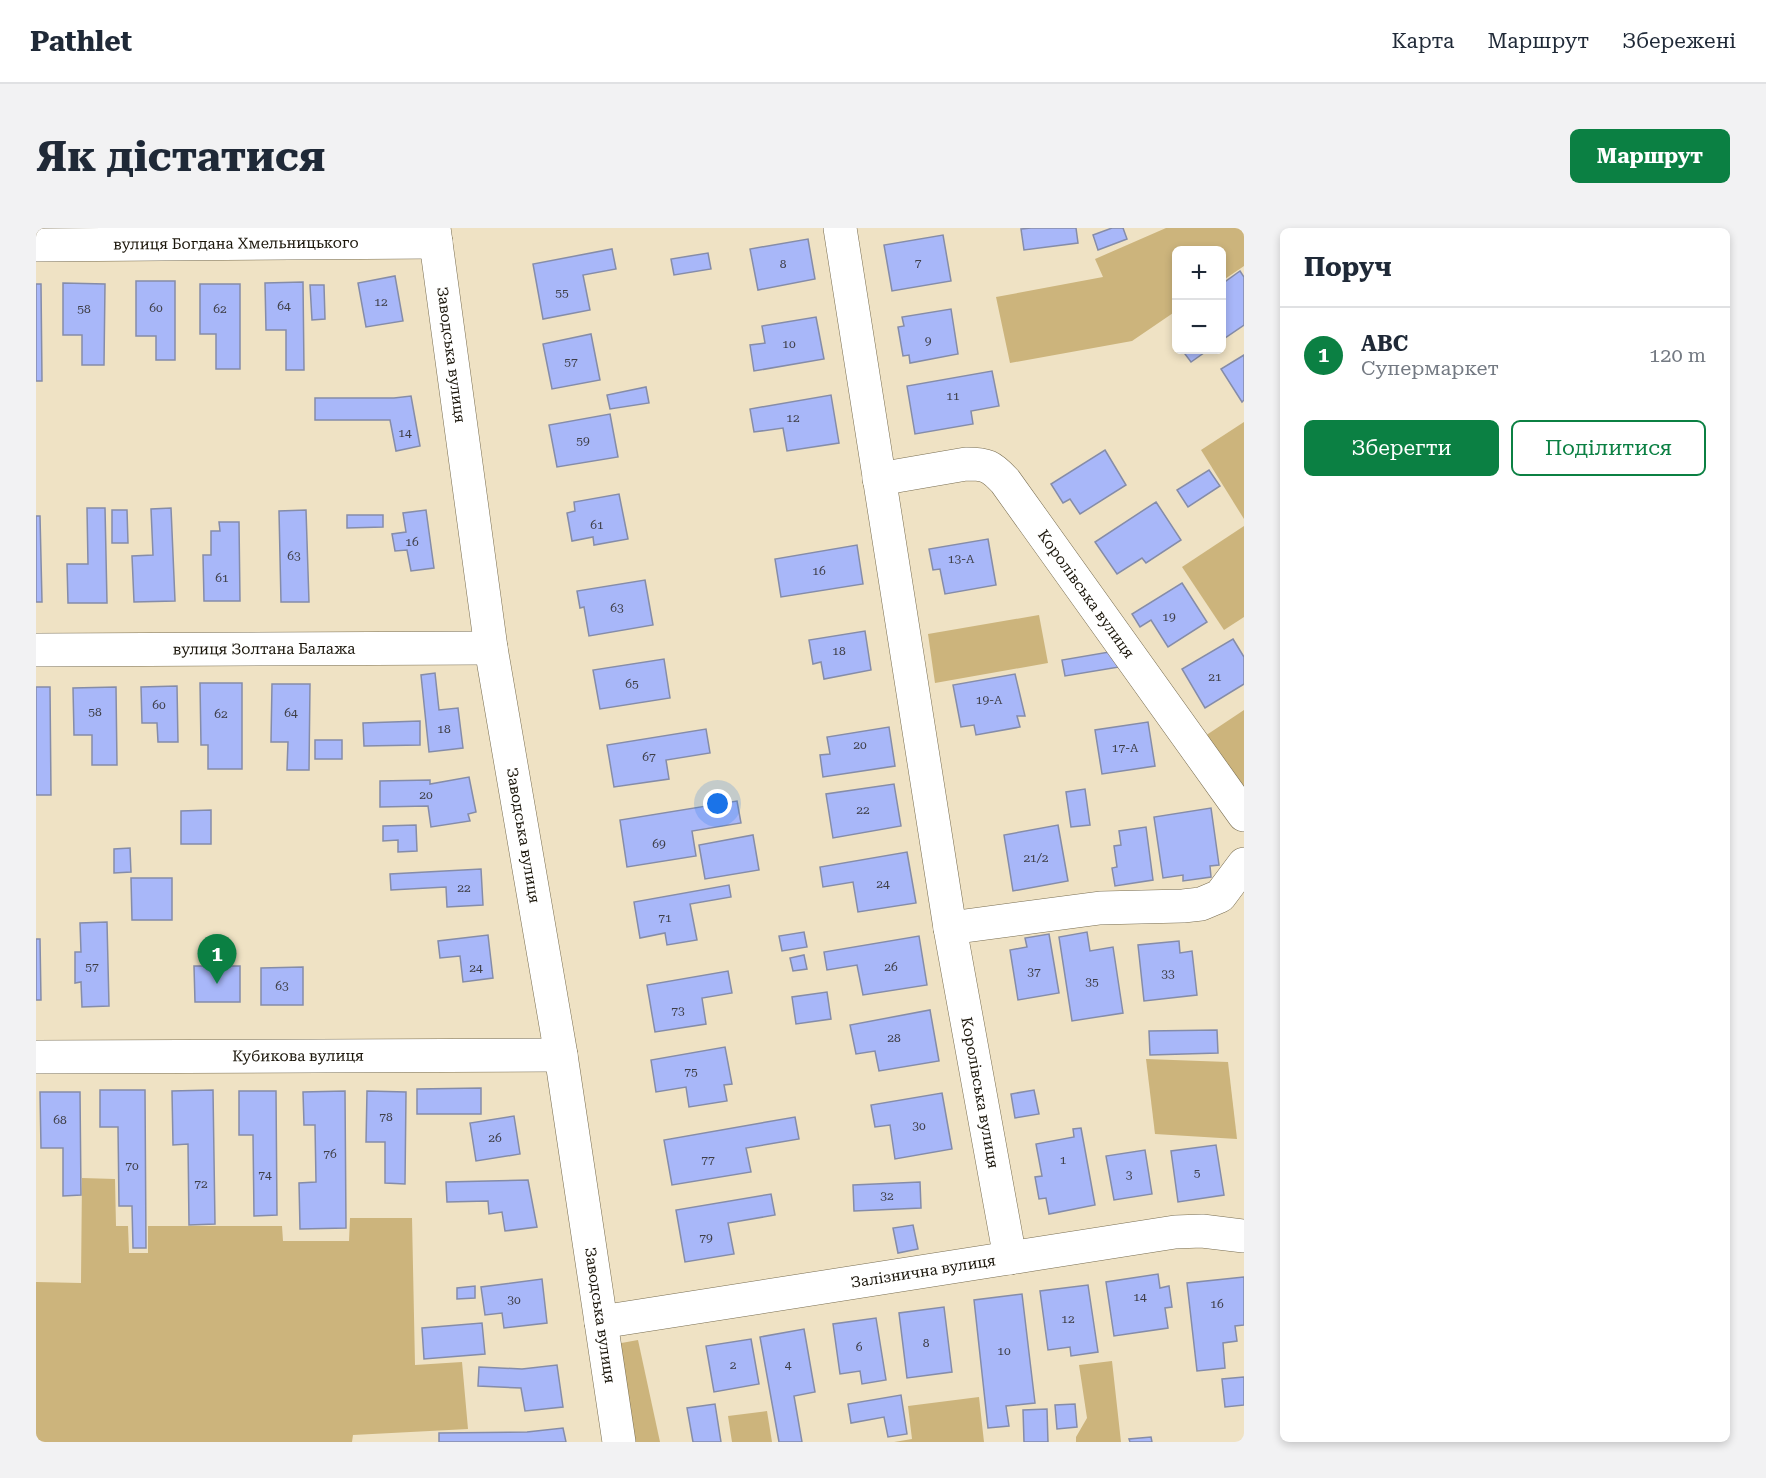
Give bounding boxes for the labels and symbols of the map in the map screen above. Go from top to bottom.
street label: вулиця Богдана Хмельницького [113,234,359,253]
house number: 7 [915,256,922,270]
house number: 8 [780,257,787,271]
street label: Заводська вулиця [433,286,469,424]
house number: 55 [555,286,569,300]
house number: 12 [374,295,388,309]
house number: 64 [277,299,291,313]
house number: 60 [149,301,163,315]
house number: 58 [77,302,91,316]
house number: 62 [213,302,227,316]
house number: 9 [925,334,932,348]
house number: 10 [782,337,796,351]
house number: 57 [564,355,578,369]
house number: 11 [946,389,960,403]
house number: 12 [786,411,800,425]
house number: 14 [398,426,412,440]
house number: 59 [576,434,590,448]
house number: 61 [590,518,604,532]
street label: Королівська вулиця [1034,526,1138,662]
house number: 16 [405,535,419,549]
house number: 63 [287,549,301,563]
house number: 13-А [948,552,975,566]
house number: 16 [812,564,826,578]
house number: 61 [215,571,229,585]
house number: 63 [610,601,624,615]
house number: 19 [1162,610,1176,624]
street label: вулиця Золтана Балажа [173,640,355,658]
house number: 18 [832,644,846,658]
house number: 21 [1208,670,1222,684]
house number: 65 [625,677,639,691]
house number: 19-А [976,693,1003,707]
house number: 60 [152,698,166,712]
house number: 58 [88,705,102,719]
house number: 64 [284,706,298,720]
house number: 62 [214,707,228,721]
house number: 18 [437,722,451,736]
house number: 20 [853,738,867,752]
house number: 17-А [1112,741,1139,755]
house number: 67 [642,750,656,764]
street label: Заводська вулиця [503,766,544,905]
house number: 20 [419,788,433,802]
your location [703,789,732,818]
house number: 22 [856,803,870,817]
house number: 69 [652,837,666,851]
house number: 21/2 [1023,851,1049,865]
house number: 24 [876,877,890,891]
house number: 22 [457,881,471,895]
house number: 71 [658,911,672,925]
pin: 1 [198,934,237,984]
house number: 57 [85,960,99,974]
house number: 26 [884,960,898,974]
house number: 24 [469,961,483,975]
house number: 37 [1027,965,1041,979]
house number: 33 [1161,967,1175,981]
house number: 35 [1085,975,1099,989]
house number: 63 [275,979,289,993]
house number: 73 [671,1004,685,1018]
street label: Королівська вулиця [957,1015,1003,1170]
house number: 28 [887,1031,901,1045]
street label: Кубикова вулиця [232,1047,364,1065]
house number: 75 [684,1065,698,1079]
house number: 78 [379,1110,393,1124]
house number: 68 [53,1113,67,1127]
house number: 30 [912,1119,926,1133]
house number: 26 [488,1131,502,1145]
house number: 76 [323,1147,337,1161]
house number: 77 [701,1153,715,1167]
house number: 1 [1060,1153,1067,1167]
house number: 70 [125,1159,139,1173]
house number: 5 [1194,1166,1201,1180]
house number: 74 [258,1168,272,1182]
house number: 3 [1126,1168,1133,1182]
house number: 72 [194,1177,208,1191]
house number: 32 [880,1189,894,1203]
house number: 79 [699,1231,713,1245]
street label: Заводська вулиця [581,1246,619,1384]
street label: Залізнична вулиця [849,1251,997,1292]
house number: 14 [1133,1290,1147,1304]
house number: 30 [507,1293,521,1307]
house number: 16 [1210,1297,1224,1311]
house number: 12 [1061,1312,1075,1326]
house number: 8 [923,1336,930,1350]
house number: 6 [856,1340,863,1354]
house number: 10 [997,1344,1011,1358]
house number: 2 [730,1358,737,1372]
house number: 4 [785,1358,792,1372]

